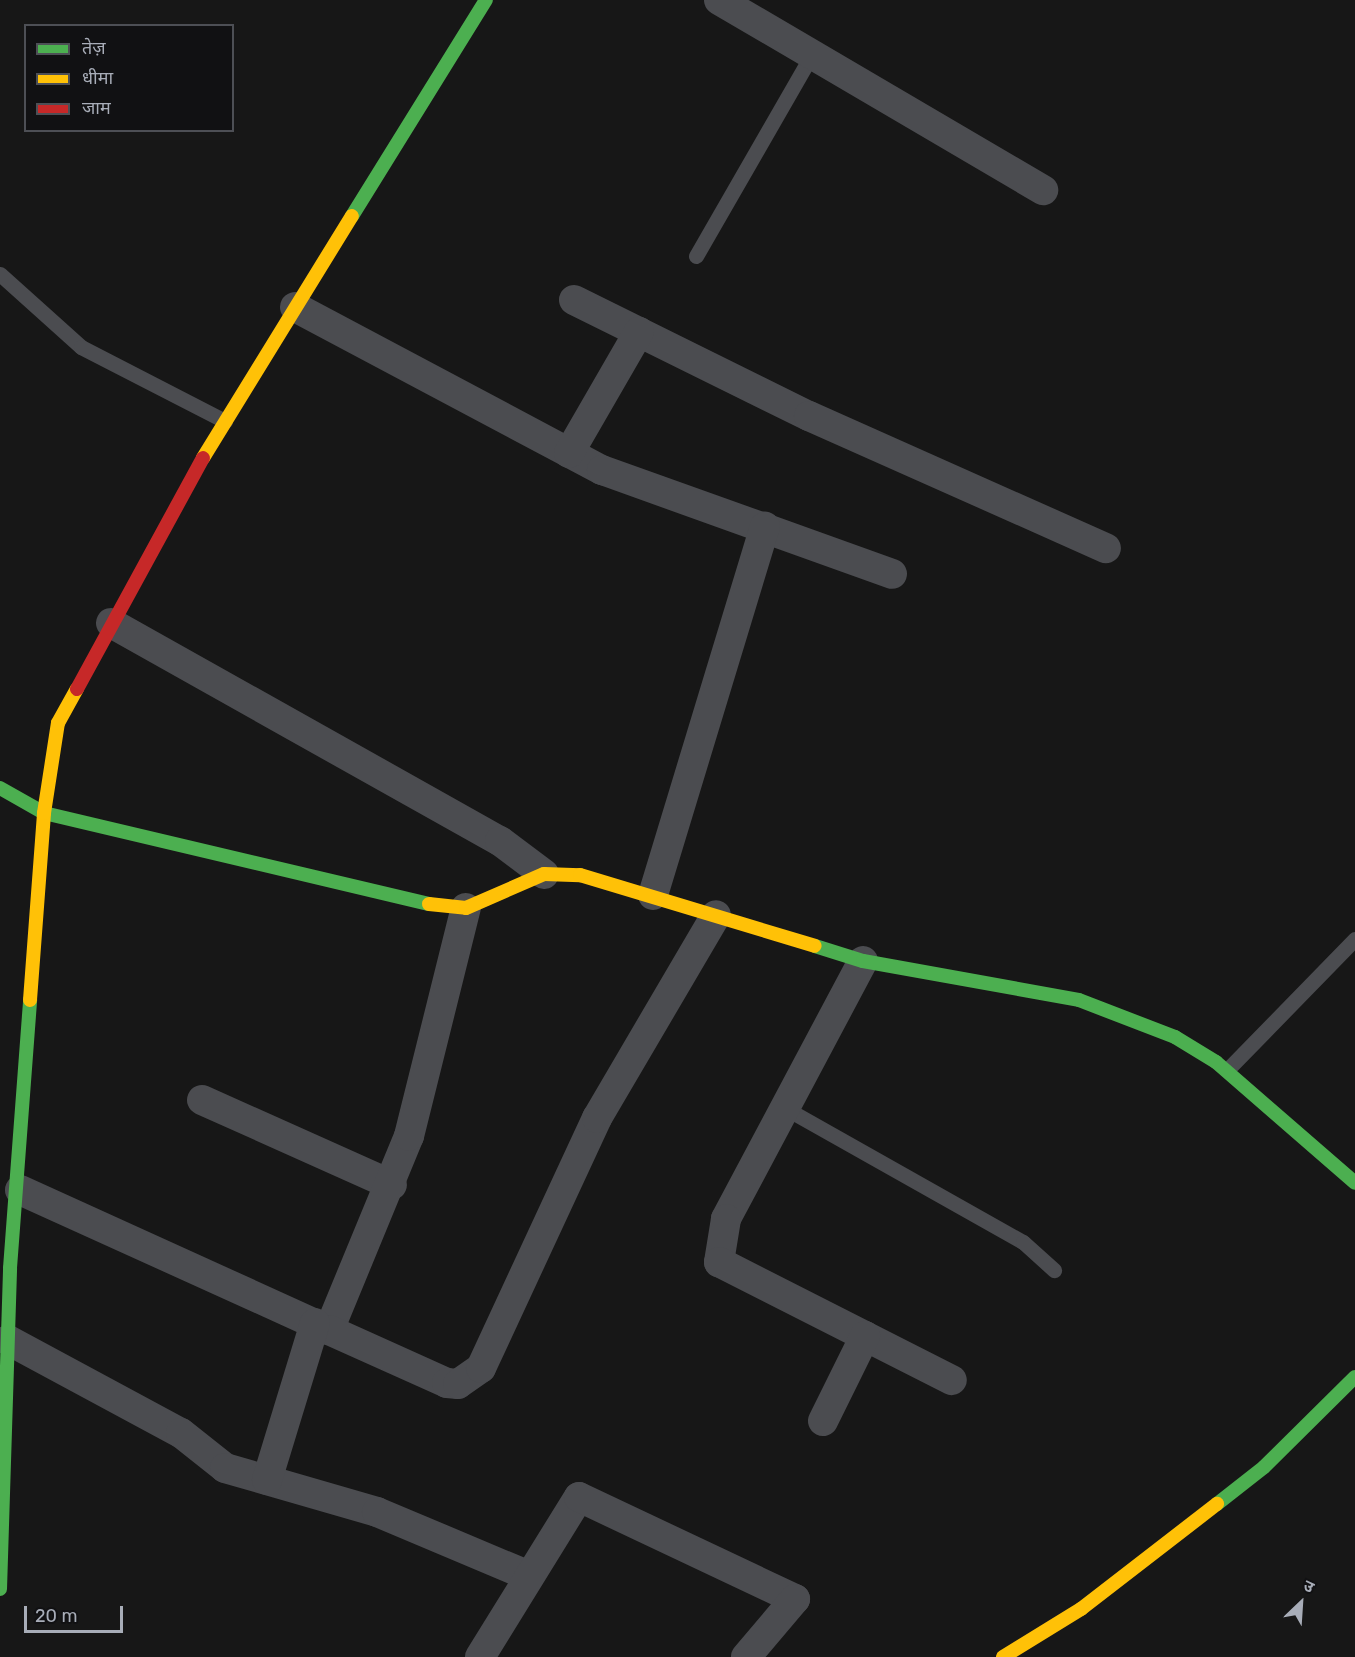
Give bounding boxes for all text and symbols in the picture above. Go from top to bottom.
legend [24,24,234,132]
text: तेज़ [82,37,106,59]
text: धीमा [82,67,113,89]
text: जाम [82,97,111,119]
north arrow [1271,1573,1331,1633]
text: उ [1301,1576,1317,1597]
scale bar [27,1594,126,1632]
text: 20 m [35,1605,77,1627]

